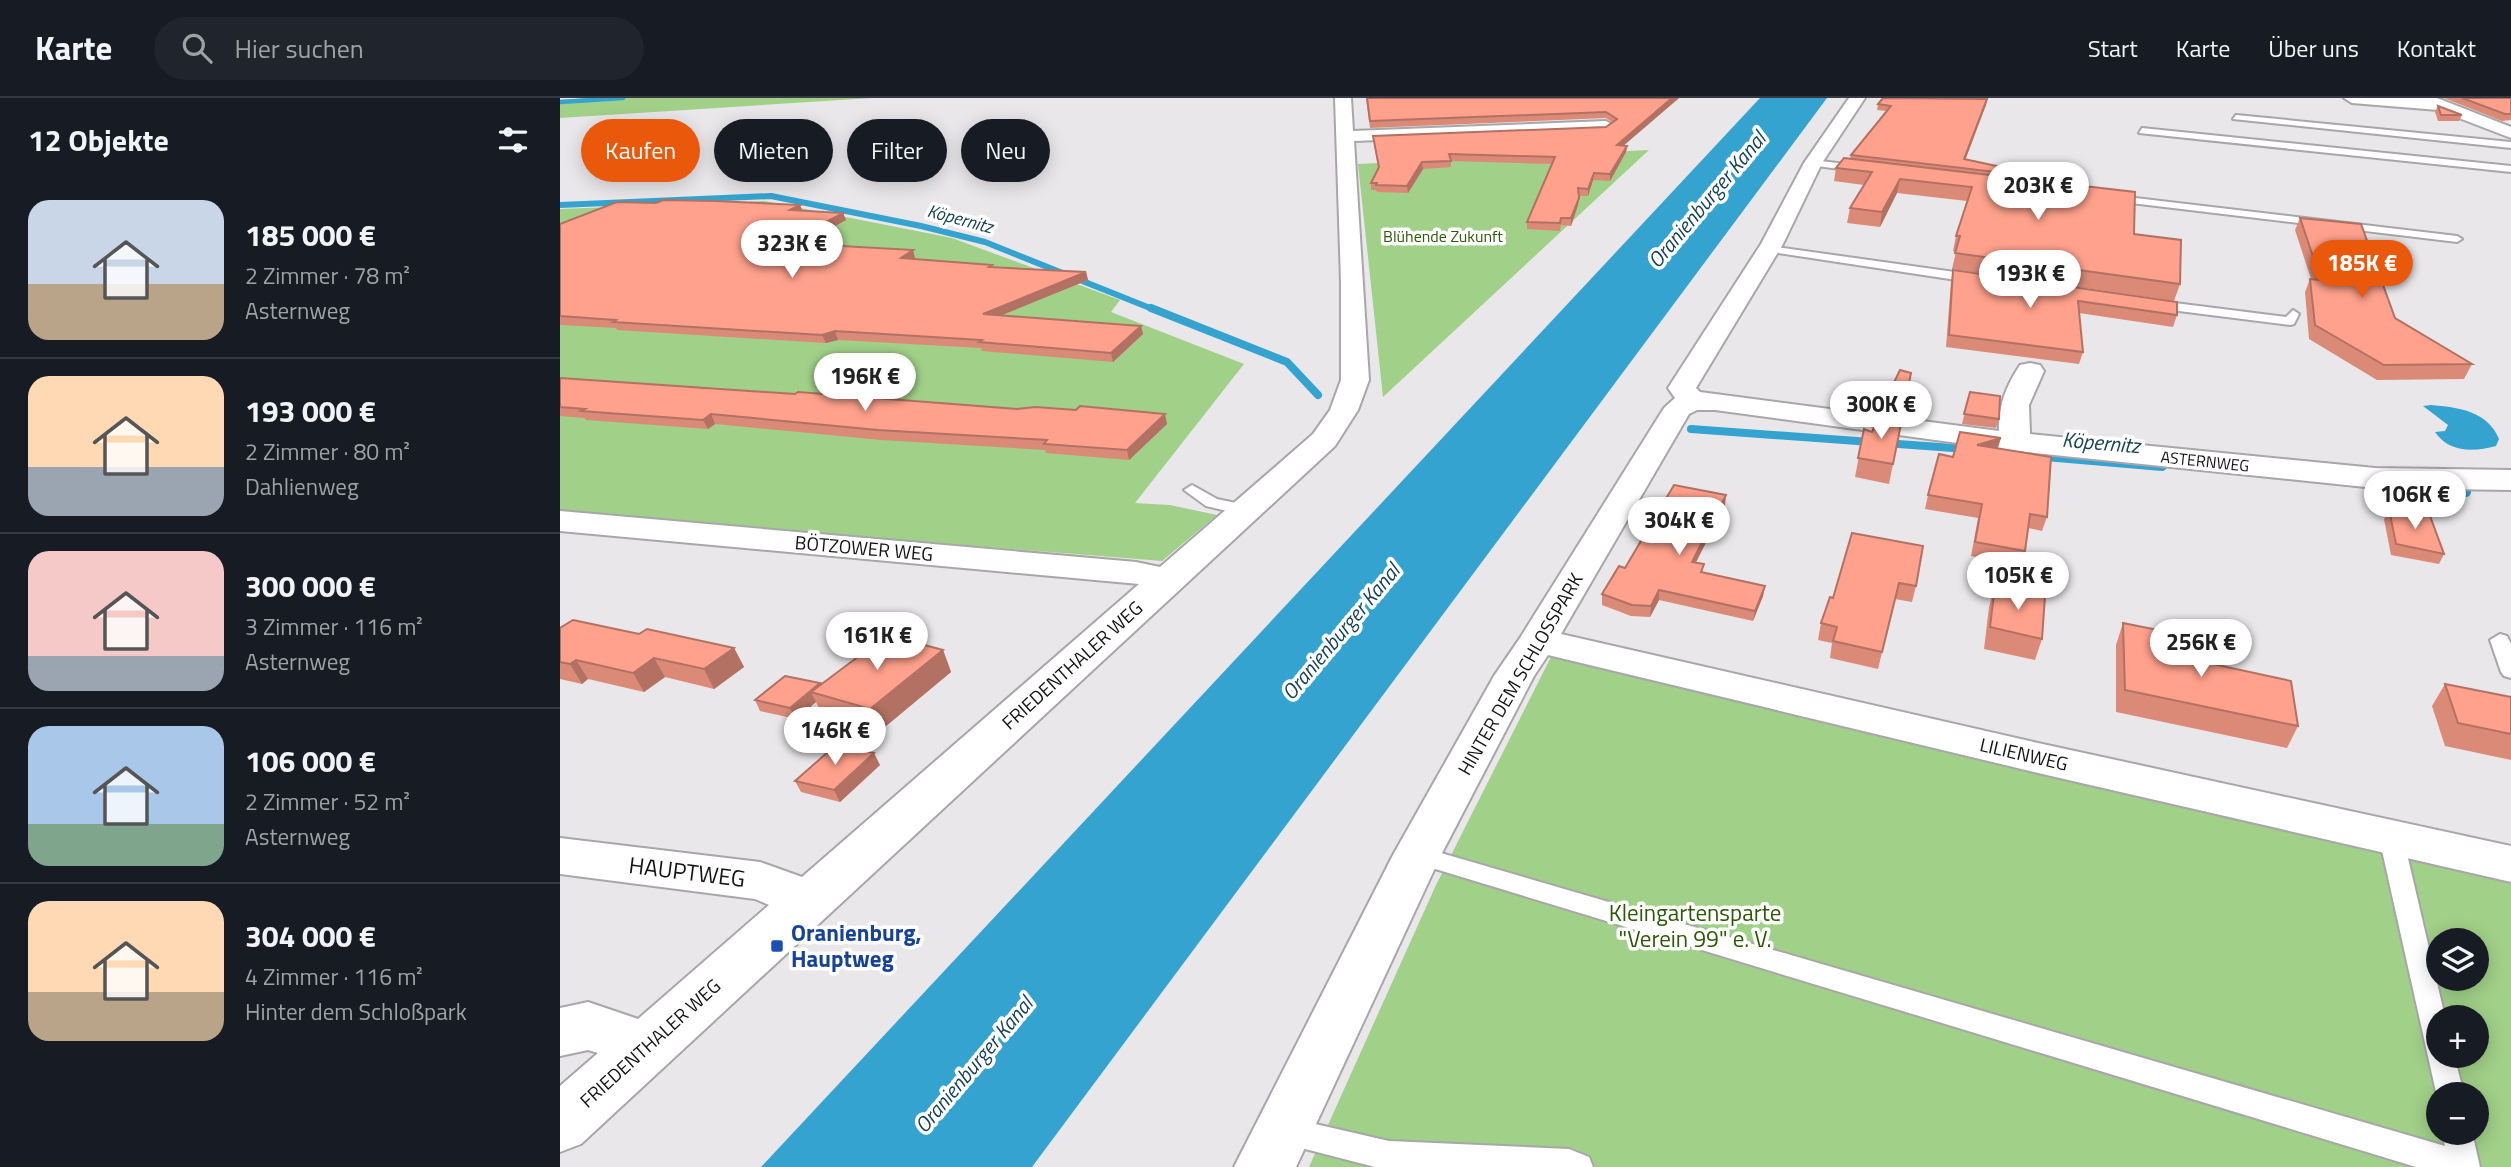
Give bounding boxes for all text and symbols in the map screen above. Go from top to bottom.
search box [154,17,644,80]
text: Karte [35,23,112,73]
icon: search [178,29,216,67]
text: Hier suchen [234,29,364,68]
text: Start [2088,30,2138,66]
text: Karte [2176,30,2230,66]
text: Über uns [2268,30,2359,66]
text: Kontakt [2397,30,2476,66]
text: 12 Objekte [28,117,169,163]
chip: Kaufen [581,119,700,182]
chip: Mieten [714,119,833,182]
chip: Filter [847,119,947,182]
chip: Neu [961,119,1050,182]
icon: filters [494,121,532,159]
water label: Oranienburger Kanal [1639,122,1775,275]
pin: 203K € [1981,162,2095,222]
text: 203K € [2003,167,2073,202]
water label: Köpernitz [924,197,997,241]
text: 185 000 € [245,212,376,258]
pin: 323K € [735,220,849,280]
park label: Blühende Zukunft [1383,224,1503,248]
text: 323K € [757,225,827,260]
icon: home [84,228,168,312]
pin: 185K € [2305,240,2419,300]
text: 185K € [2327,245,2397,280]
pin: 193K € [1973,250,2087,310]
text: 193K € [1995,255,2065,290]
text: 2 Zimmer · 78 m² [245,258,410,293]
text: Asternweg [245,293,350,328]
pin: 196K € [808,354,922,413]
text: 196K € [830,358,900,393]
pin: 300K € [1824,382,1938,441]
text: 300K € [1846,386,1916,421]
text: 193 000 € [245,388,376,434]
icon: home [84,404,168,488]
water label: Köpernitz [2061,423,2143,462]
text: 2 Zimmer · 80 m² [245,434,410,469]
street label: ASTERNWEG [2160,444,2250,478]
text: Dahlienweg [245,469,359,504]
pin: 106K € [2358,472,2472,531]
text: 106K € [2380,476,2450,511]
pin: 304K € [1622,498,1736,557]
text: 304K € [1644,502,1714,537]
street label: BÖTZOWER WEG [794,527,934,568]
pin: 105K € [1961,552,2075,612]
water label: Oranienburger Kanal [1273,554,1409,707]
text: 105K € [1983,557,2053,592]
text: 300 000 € [245,563,376,609]
street label: HINTER DEM SCHLOSSPARK [1450,567,1590,780]
icon: home [84,579,168,663]
street label: FRIEDENTHALER WEG [995,593,1149,736]
text: 3 Zimmer · 116 m² [245,609,423,644]
pin: 161K € [820,612,934,672]
text: 161K € [842,617,912,652]
pin: 256K € [2144,620,2258,679]
text: 256K € [2166,624,2236,659]
text: Asternweg [245,644,350,679]
pin: 146K € [778,708,892,767]
text: 146K € [800,712,870,747]
street label: LILIENWEG [1977,729,2071,778]
text: 106 000 € [245,738,376,784]
icon: home [84,754,168,838]
text: 2 Zimmer · 52 m² [245,784,410,819]
text: Asternweg [245,819,350,854]
street label: HAUPTWEG [627,847,747,896]
park label: Kleingartensparte "Verein 99" e. V. [1609,895,1781,956]
text: 304 000 € [245,913,376,959]
place label: Oranienburg, Hauptweg [791,915,922,976]
map controls [2426,928,2489,1145]
button: layers [2426,928,2489,991]
icon: home [84,929,168,1013]
marker: Oranienburg, Hauptweg [769,938,785,954]
text: 4 Zimmer · 116 m² [245,959,423,994]
street label: FRIEDENTHALER WEG [573,971,727,1114]
water label: Oranienburger Kanal [906,987,1042,1140]
text: Hinter dem Schloßpark [245,994,467,1029]
button: + [2426,1005,2489,1068]
button: − [2426,1082,2489,1145]

